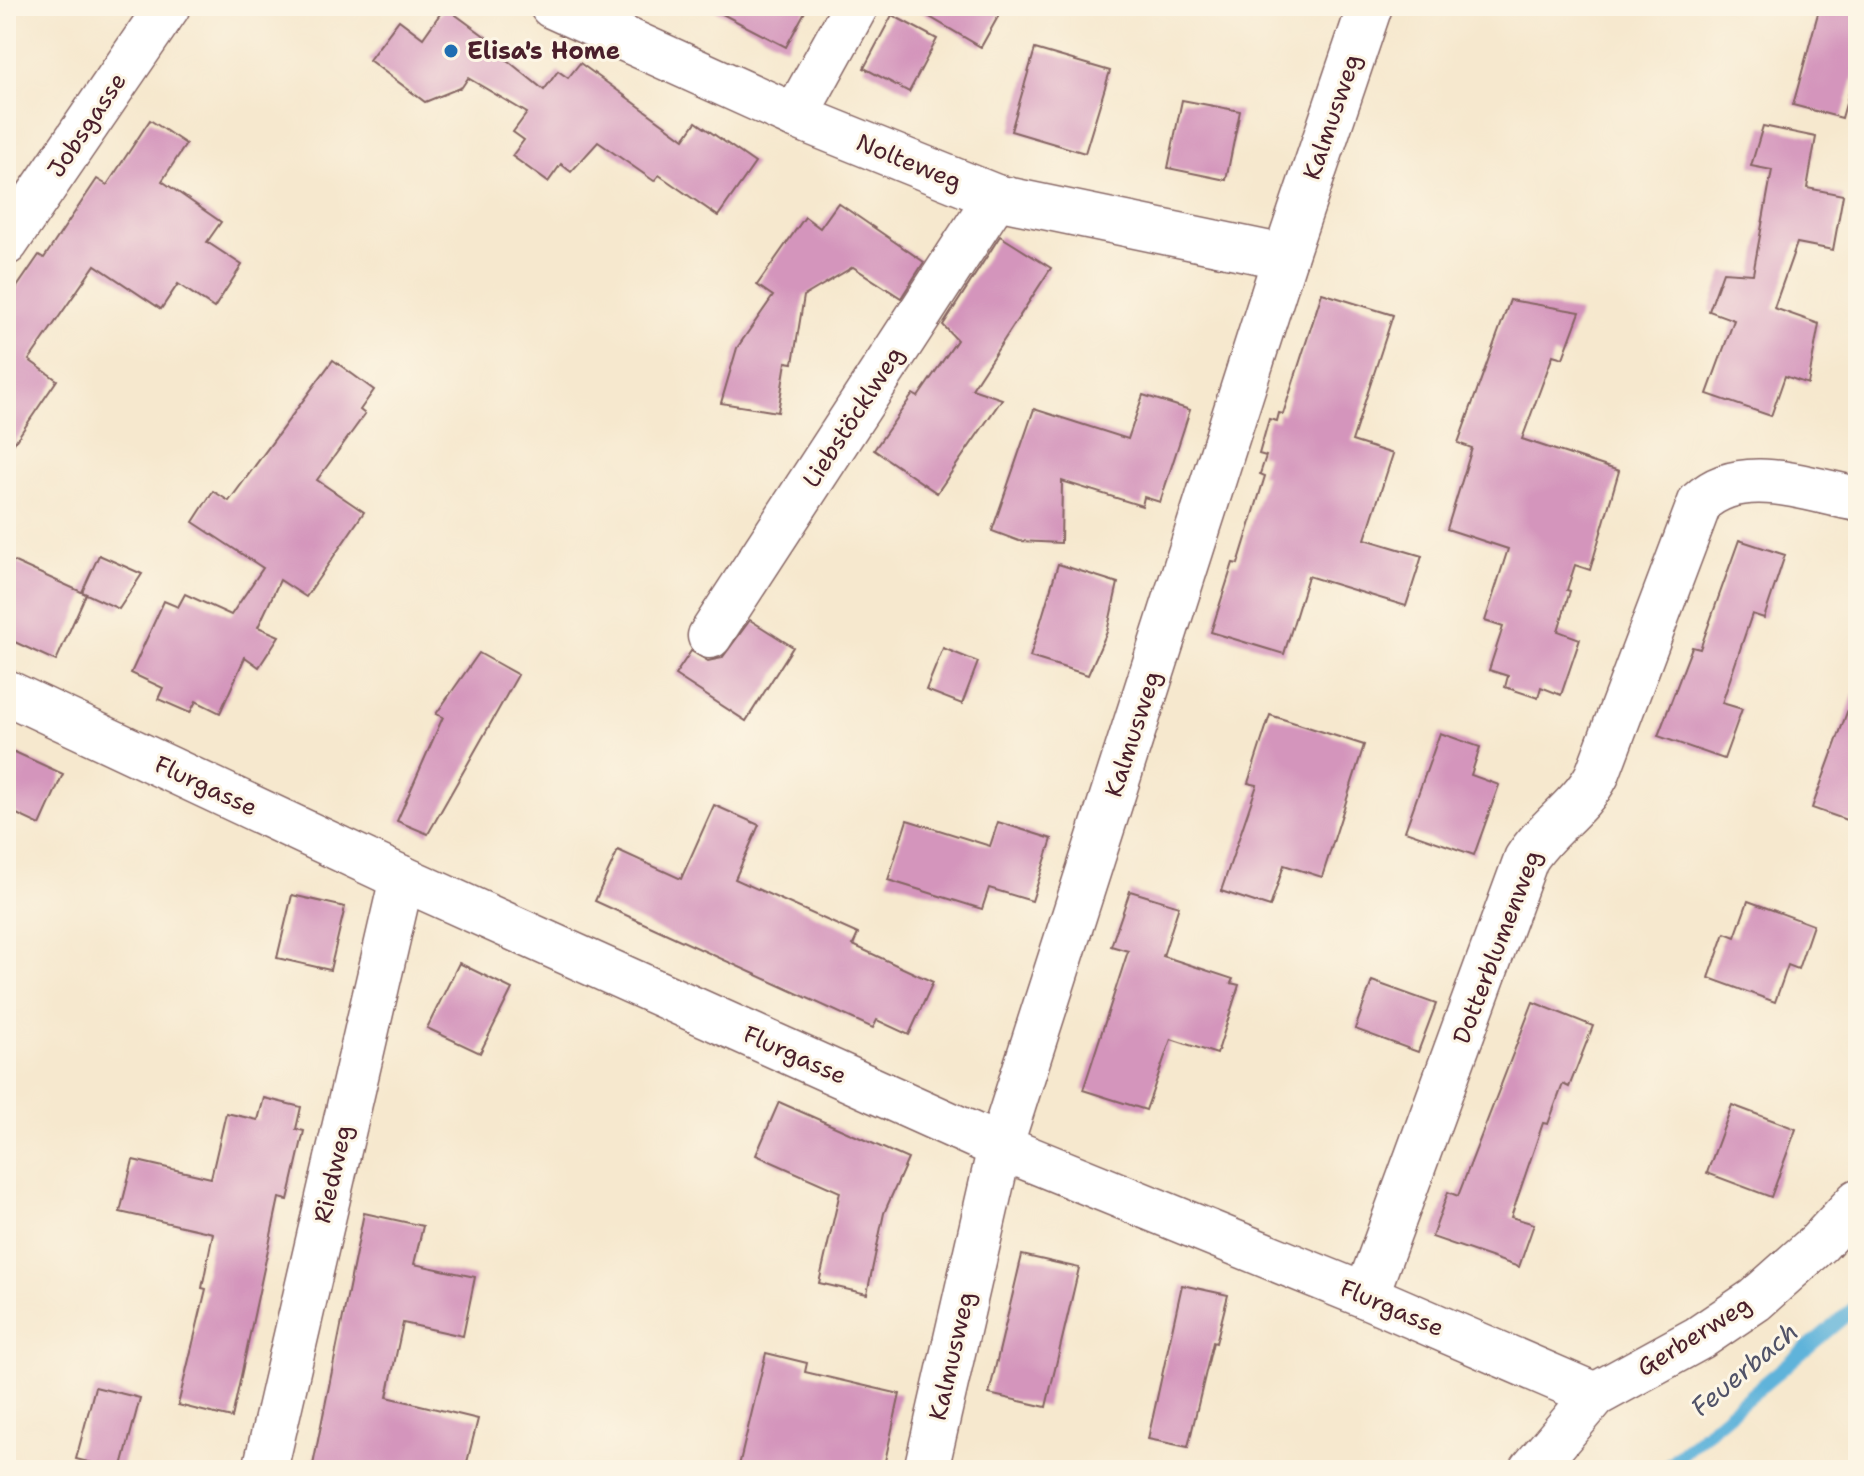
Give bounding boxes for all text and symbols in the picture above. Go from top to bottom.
place label: Elisa's Home [467,35,620,67]
marker: Elisa's Home [442,42,460,60]
street label: Kalmusweg [1296,50,1368,184]
street label: Jobsgasse [40,66,134,184]
street label: Nolteweg [852,126,966,198]
street label: Liebstöcklweg [795,340,911,494]
street label: Kalmusweg [1098,667,1168,801]
street label: Flurgasse [149,748,263,824]
street label: Dotterblumenweg [1445,846,1549,1048]
street label: Flurgasse [738,1018,852,1092]
street label: Riedweg [306,1122,360,1226]
street label: Flurgasse [1335,1272,1449,1344]
street label: Gerberweg [1631,1288,1757,1384]
street label: Kalmusweg [922,1289,982,1423]
water label: Feuerbach [1683,1314,1805,1424]

